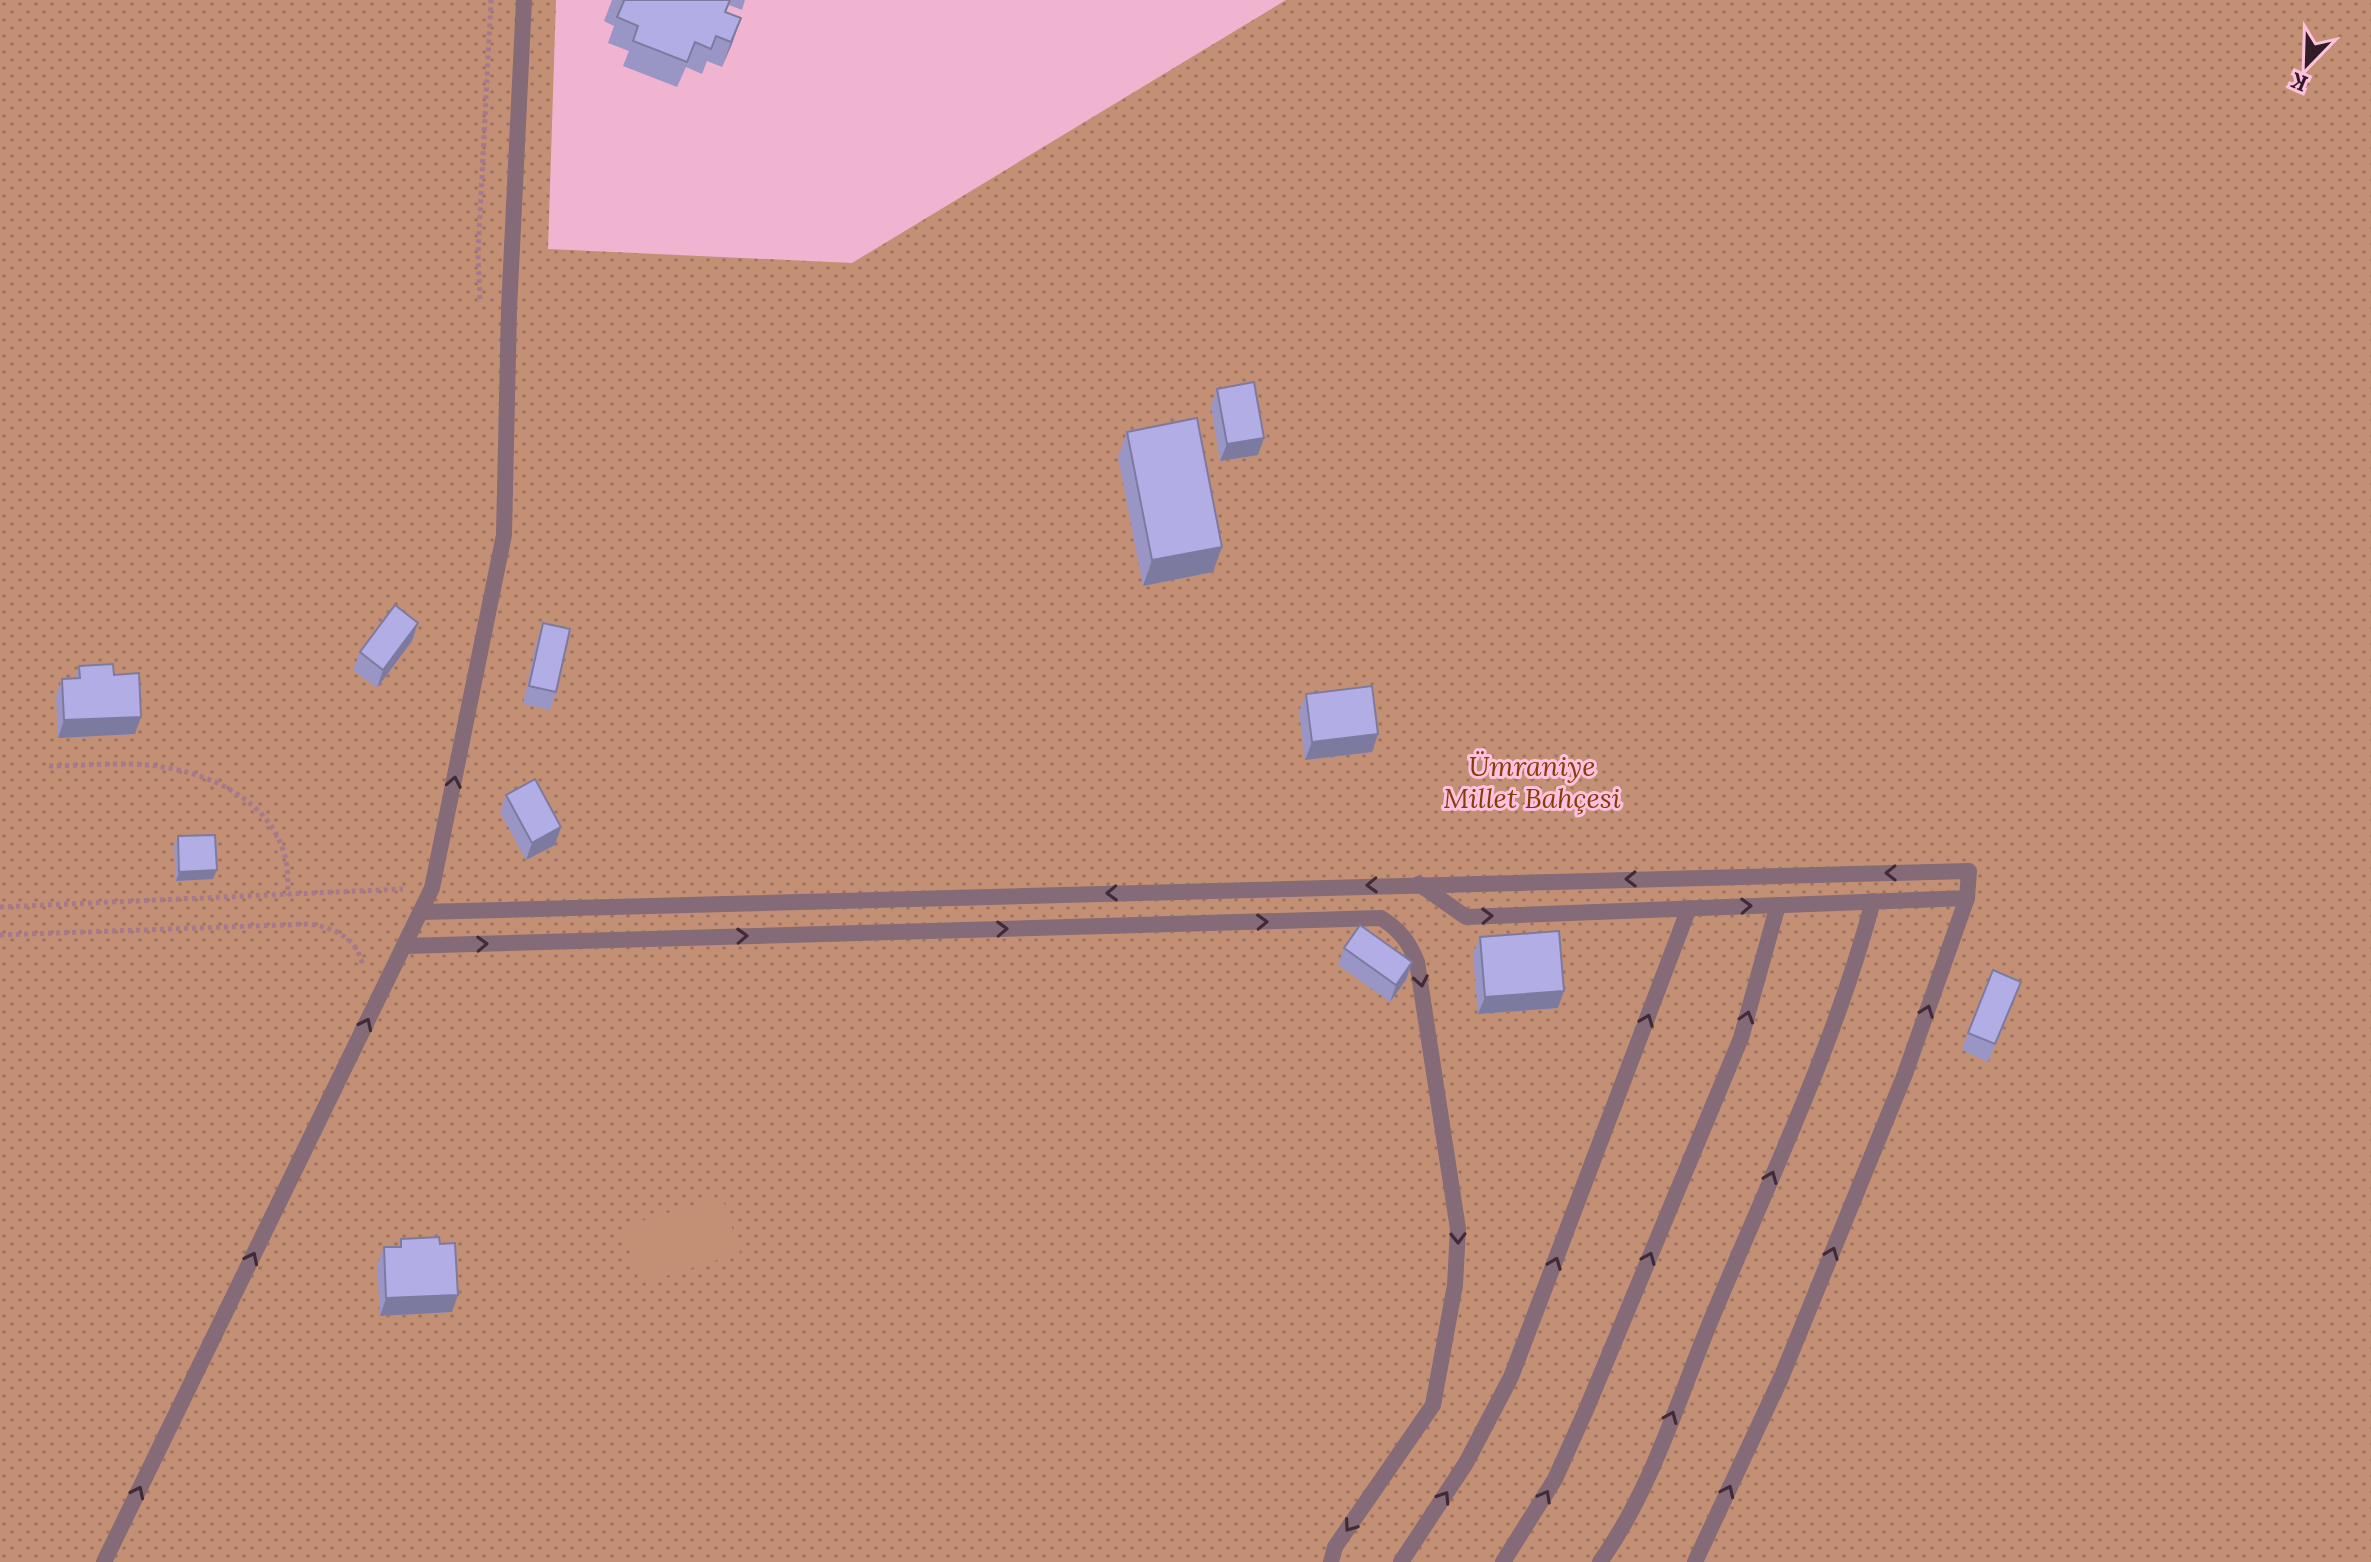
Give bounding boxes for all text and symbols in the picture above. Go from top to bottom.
north arrow [2267,24,2347,104]
text: K [2286,66,2312,98]
park label: Ümraniye Millet Bahçesi [1443,748,1621,816]
one-way arrow [445,776,462,789]
one-way arrow [1884,864,1897,882]
one-way arrow [1624,870,1637,888]
one-way arrow [1365,877,1378,894]
one-way arrow [1105,884,1118,901]
one-way arrow [1740,898,1753,915]
one-way arrow [1481,907,1494,924]
one-way arrow [1256,913,1269,930]
one-way arrow [996,920,1009,938]
one-way arrow [736,928,749,945]
one-way arrow [476,935,489,952]
one-way arrow [1411,974,1428,988]
one-way arrow [1917,1005,1934,1019]
one-way arrow [1738,1011,1754,1025]
one-way arrow [1637,1013,1654,1027]
one-way arrow [356,1018,371,1033]
one-way arrow [1761,1171,1777,1185]
one-way arrow [1449,1232,1467,1245]
one-way arrow [1822,1247,1839,1261]
one-way arrow [242,1252,258,1267]
one-way arrow [1640,1252,1656,1266]
one-way arrow [1545,1257,1561,1271]
one-way arrow [1661,1411,1677,1425]
one-way arrow [128,1485,144,1500]
one-way arrow [1718,1485,1734,1500]
one-way arrow [1536,1490,1551,1505]
one-way arrow [1434,1491,1449,1506]
one-way arrow [1345,1517,1360,1531]

